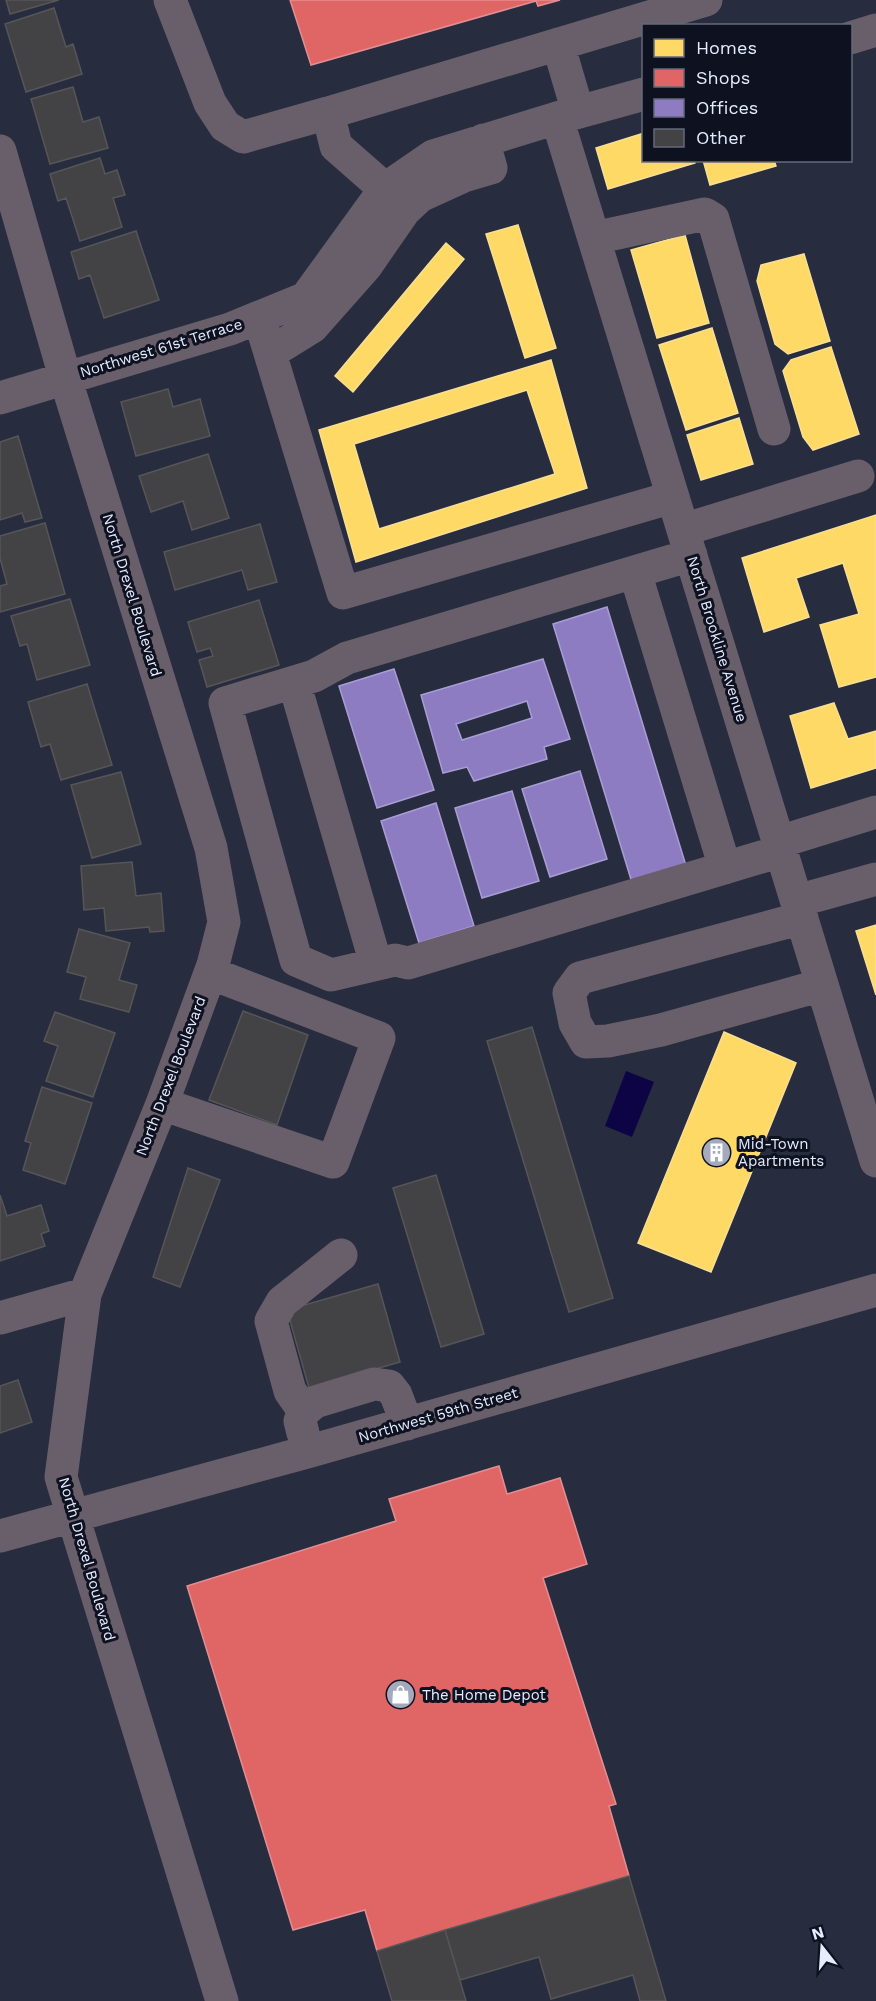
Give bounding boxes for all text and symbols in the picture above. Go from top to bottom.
legend [642,24,852,162]
text: Homes [696,37,757,58]
text: Shops [696,67,750,88]
text: Offices [696,97,758,118]
text: Other [696,127,746,148]
street label: Northwest 61st Terrace [78,315,244,381]
street label: North Drexel Boulevard [99,511,165,679]
street label: North Brookline Avenue [683,554,751,724]
street label: North Drexel Boulevard [132,994,210,1158]
place label: Mid-Town Apartments [738,1135,824,1170]
building icon: Mid-Town Apartments [701,1137,733,1169]
street label: Northwest 59th Street [356,1383,521,1446]
street label: North Drexel Boulevard [55,1475,119,1643]
shop icon: The Home Depot [385,1679,417,1711]
place label: The Home Depot [422,1686,547,1704]
north arrow [792,1917,852,1977]
text: N [809,1922,826,1944]

